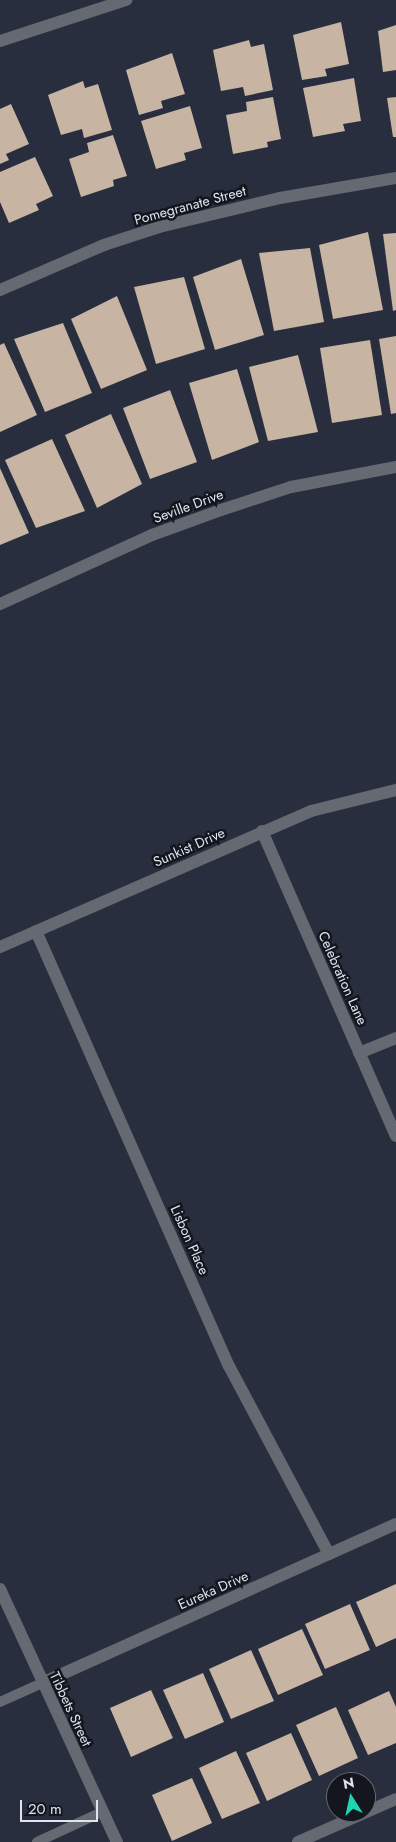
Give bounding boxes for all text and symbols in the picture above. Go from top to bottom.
street label: Pomegranate Street [132,182,248,228]
street label: Seville Drive [151,486,225,526]
street label: Sunkist Drive [151,824,227,870]
street label: Celebration Lane [315,929,371,1027]
street label: Lisbon Place [167,1203,213,1277]
street label: Eureka Drive [175,1567,251,1613]
street label: Tibbets Street [46,1669,96,1749]
north arrow [326,1772,376,1822]
text: N [341,1772,356,1794]
scale bar [22,1790,100,1822]
text: 20 m [28,1798,62,1820]

